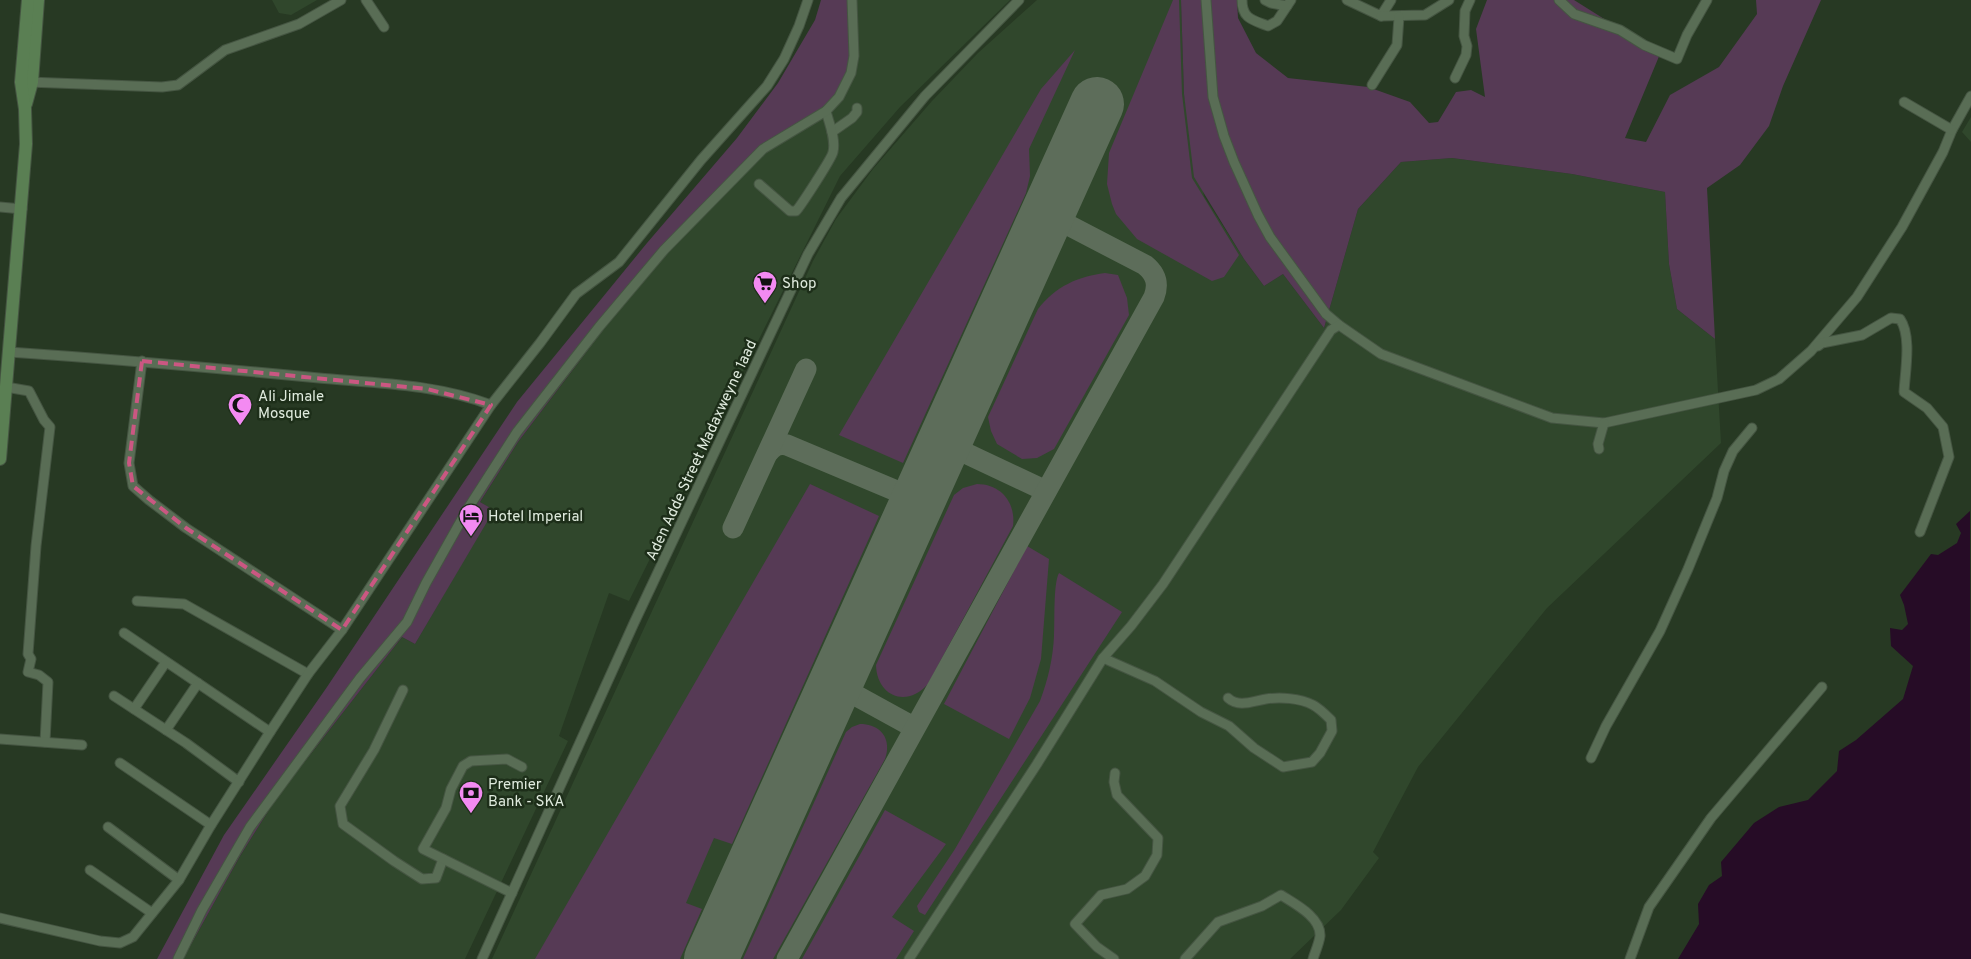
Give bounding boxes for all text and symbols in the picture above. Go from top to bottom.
supermarket icon: Shop [752,270,778,304]
place label: Shop [782,275,816,294]
street label: Aden Adde Street Madaxweyne 1aad [643,337,762,564]
place label: Ali Jimale Mosque [258,388,324,424]
mosque icon: Ali Jimale Mosque [227,392,253,426]
hotel icon: Hotel Imperial [458,503,484,537]
place label: Hotel Imperial [488,508,583,527]
place label: Premier Bank - SKA [488,776,565,812]
bank icon: Premier Bank - SKA [458,780,484,814]

